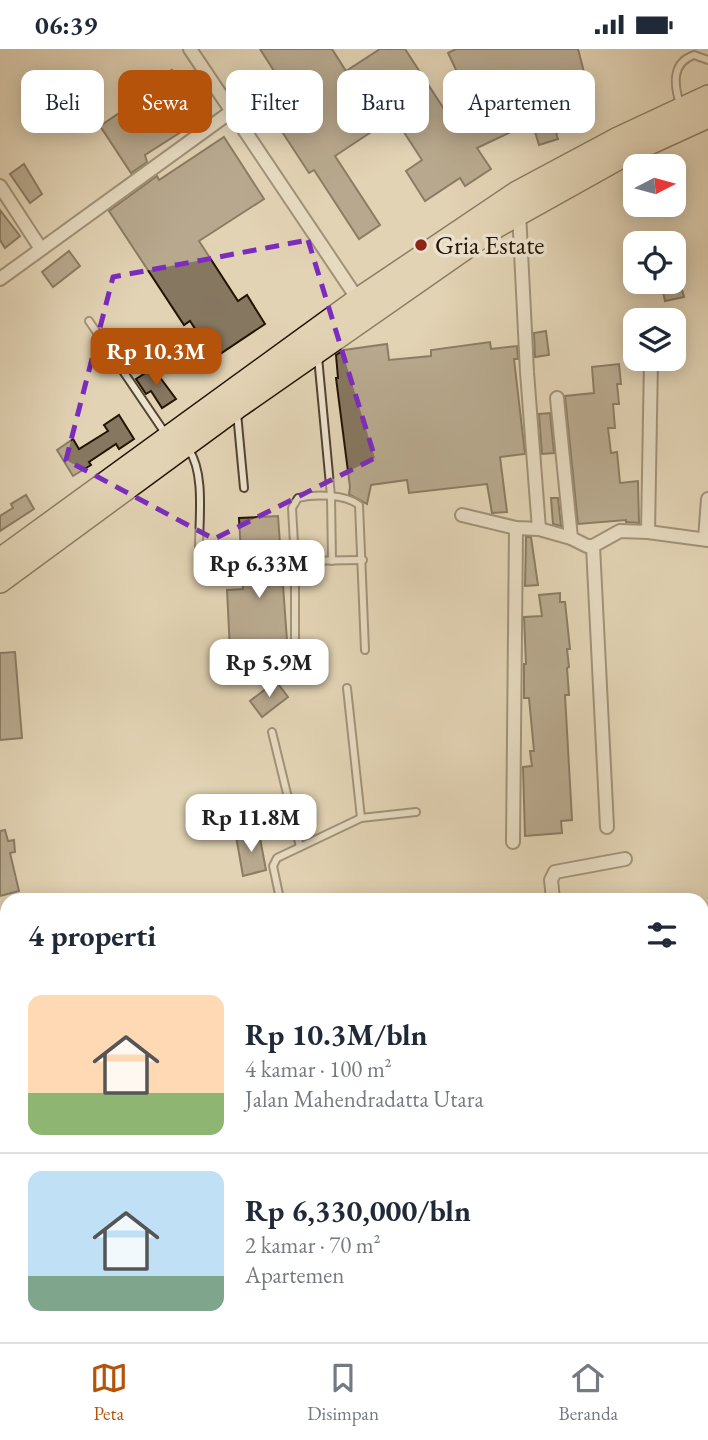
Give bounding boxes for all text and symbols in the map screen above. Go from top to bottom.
text: 06:39 [35,8,97,42]
chip: Beli [21,70,104,133]
chip: Sewa [118,70,212,133]
chip: Filter [226,70,323,133]
chip: Baru [337,70,429,133]
chip: Apartemen [443,70,595,133]
north arrow [623,154,686,217]
map controls [623,154,686,371]
place label: Gria Estate [435,228,545,262]
button: locate [623,231,686,294]
marker: Gria Estate [413,237,429,253]
button: layers [623,308,686,371]
pin: Rp 10.3M [84,329,228,388]
text: Rp 10.3M [107,336,205,366]
pin: Rp 6.33M [187,540,331,600]
text: Rp 6.33M [210,548,308,578]
pin: Rp 5.9M [204,639,334,699]
text: Rp 5.9M [226,647,312,677]
pin: Rp 11.8M [179,795,323,854]
text: Rp 11.8M [202,802,300,832]
text: 4 properti [28,916,156,955]
icon: filters [643,916,681,954]
text: Rp 10.3M/bln [245,1015,428,1054]
icon: home [84,1023,168,1107]
text: 4 kamar · 100 m² [245,1054,392,1084]
text: Jalan Mahendradatta Utara [245,1084,484,1114]
text: Rp 6,330,000/bln [245,1191,471,1230]
icon: home [84,1199,168,1283]
text: 2 kamar · 70 m² [245,1230,381,1260]
text: Apartemen [245,1260,344,1290]
tab: Peta [90,1359,128,1426]
tab: Disimpan [307,1359,379,1426]
tab: Beranda [558,1359,618,1426]

